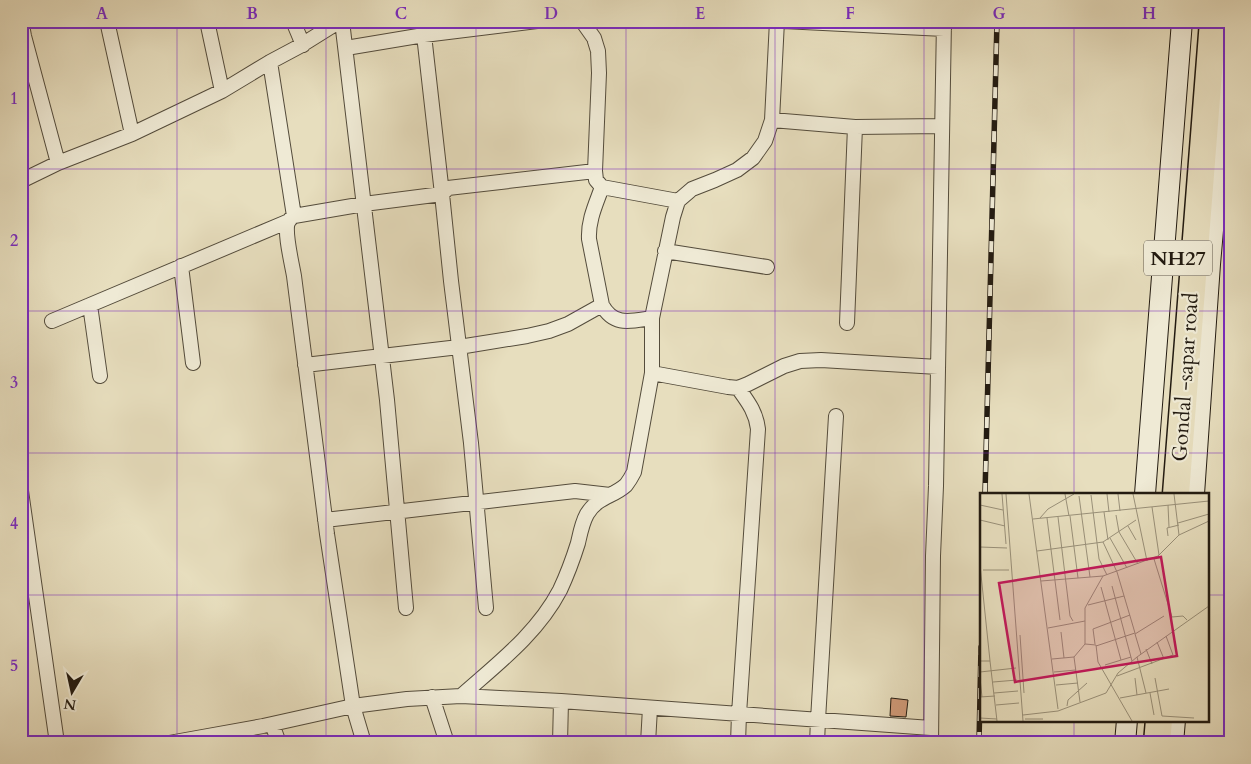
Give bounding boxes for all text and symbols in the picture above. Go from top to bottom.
text: A [96,3,108,25]
text: B [246,3,258,25]
text: C [395,3,407,25]
text: D [544,3,558,25]
text: E [695,3,705,25]
text: F [845,3,855,25]
text: G [992,3,1006,25]
text: H [1142,3,1156,25]
text: 1 [10,88,18,110]
text: 2 [10,230,18,252]
road number: NH27 [1144,240,1212,276]
street label: Gondal -sapar road [1165,292,1206,463]
text: 3 [10,372,18,394]
inset map [980,493,1208,722]
text: 4 [10,513,18,535]
text: 5 [10,655,18,677]
north arrow [48,666,98,716]
text: N [63,694,78,715]

